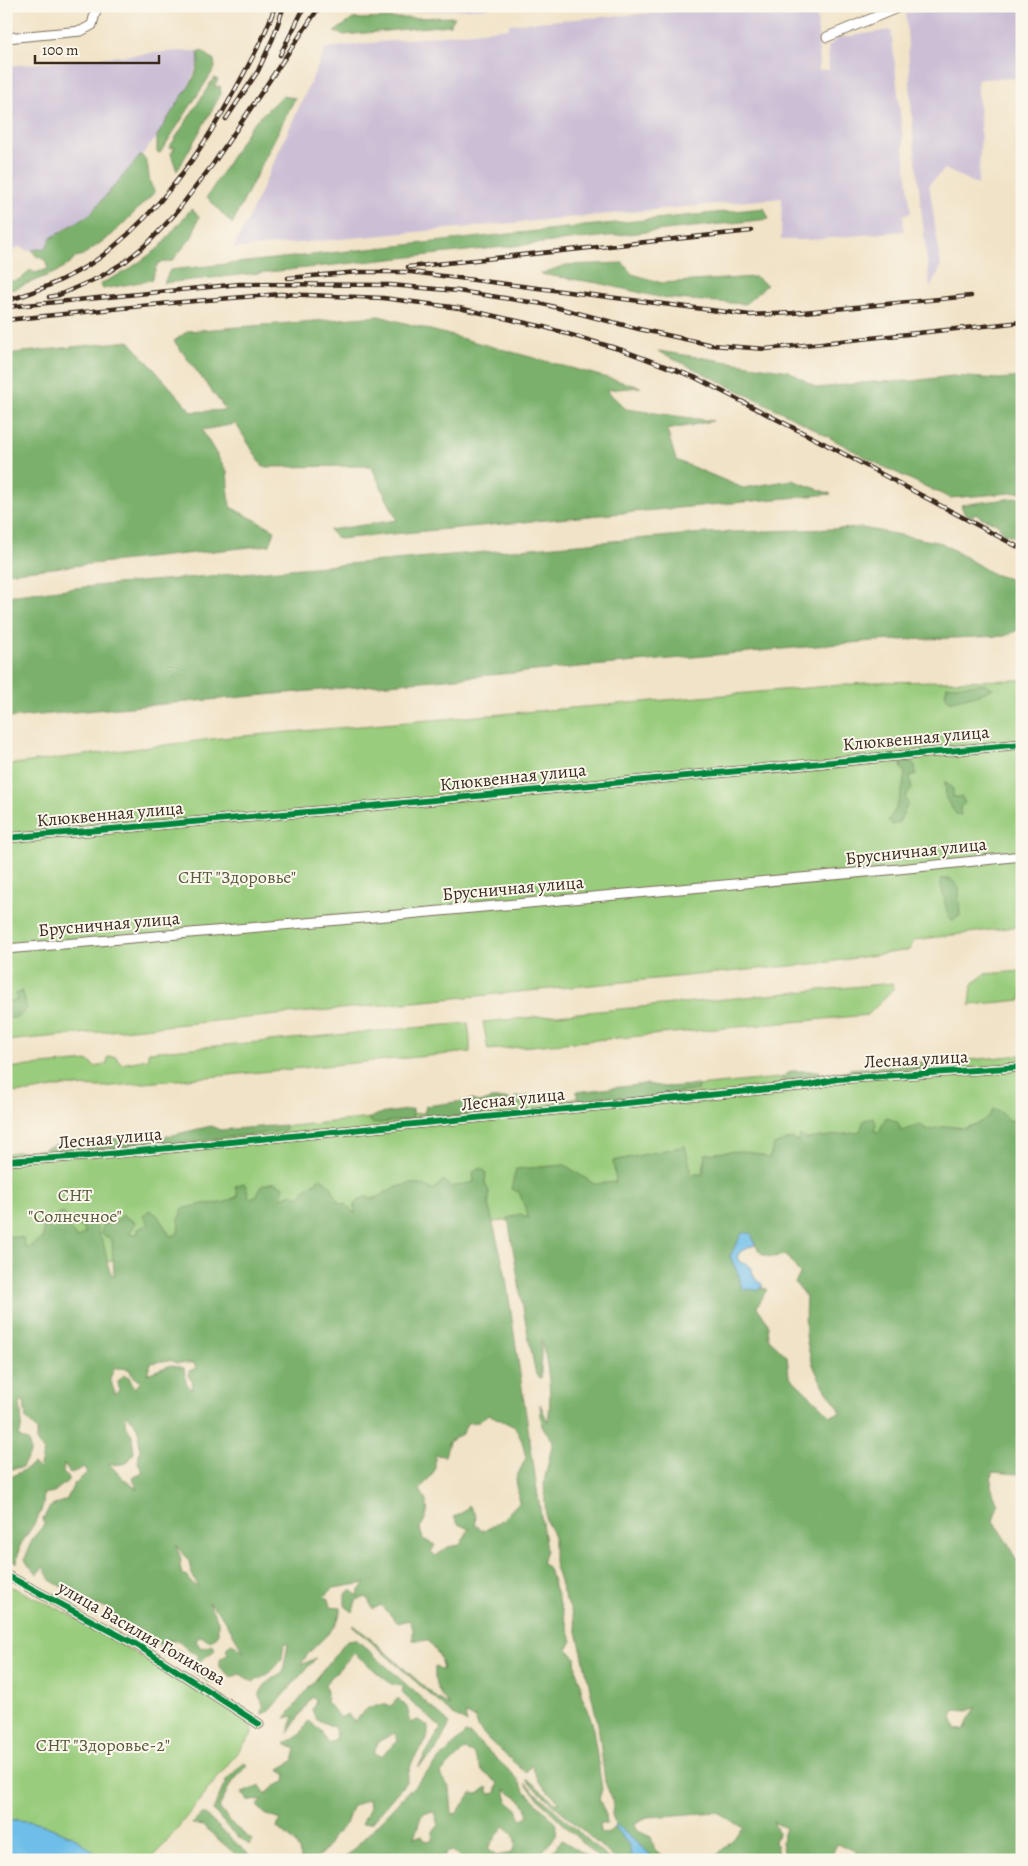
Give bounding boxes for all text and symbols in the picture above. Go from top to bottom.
scale bar [35,32,159,64]
text: 100 m [42,40,79,60]
street label: Клюквенная улица [842,720,991,756]
street label: Клюквенная улица [439,757,588,797]
street label: Клюквенная улица [36,796,185,832]
street label: Брусничная улица [844,832,989,870]
park label: СНТ "Здоровье" [178,865,296,889]
street label: Брусничная улица [441,870,586,906]
street label: Брусничная улица [37,906,182,942]
street label: Лесная улица [863,1044,969,1074]
street label: Лесная улица [460,1082,567,1116]
street label: Лесная улица [57,1121,164,1155]
park label: СНТ "Солнечное" [28,1183,122,1228]
street label: улица Василия Голикова [53,1575,231,1691]
park label: СНТ "Здоровье-2" [36,1733,170,1757]

